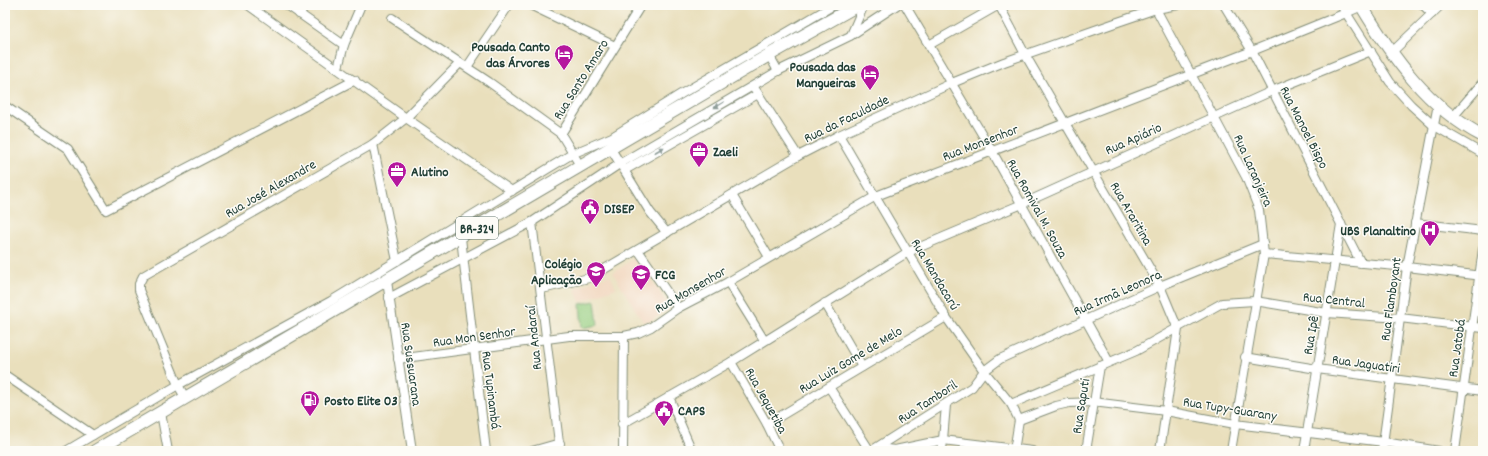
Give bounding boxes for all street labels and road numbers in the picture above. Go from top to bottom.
street label: Rua Santo Amaro [549,36,614,124]
street label: Rua Manoel Bispo [1274,83,1333,173]
street label: Rua da Faculdade [801,91,893,149]
street label: Rua Apiário [1102,118,1165,161]
street label: Rua Monsenhor [940,120,1022,168]
street label: Rua Laranjeira [1227,131,1277,211]
street label: Rua José Alexandre [222,155,320,224]
street label: Rua Romival M. Souza [1001,156,1072,263]
street label: Rua Araritina [1104,178,1157,250]
road number: BR-324 [456,217,498,239]
street label: Rua Mandacarú [905,235,964,315]
street label: Rua Flamboyant [1376,256,1408,343]
street label: Rua Monsenhor [651,262,731,319]
street label: Rua Irmã Leonora [1071,265,1165,322]
street label: Rua Central [1302,288,1367,314]
street label: Rua Andaraí [522,303,548,371]
street label: Rua Ipê [1299,314,1325,357]
street label: Rua Jatobá [1444,318,1472,379]
street label: Rua Sussuarana [394,321,426,408]
street label: Rua Mon Senhor [432,322,518,354]
street label: Rua Luiz Gome de Melo [795,322,907,400]
street label: Rua Tupinambá [475,350,505,431]
street label: Rua Jaguatiri [1330,350,1401,380]
street label: Rua Jequetiba [739,364,792,438]
street label: Rua Tamboril [894,375,963,430]
street label: Rua Saputi [1068,377,1096,435]
street label: Rua Tupy-Guarany [1181,393,1278,427]

